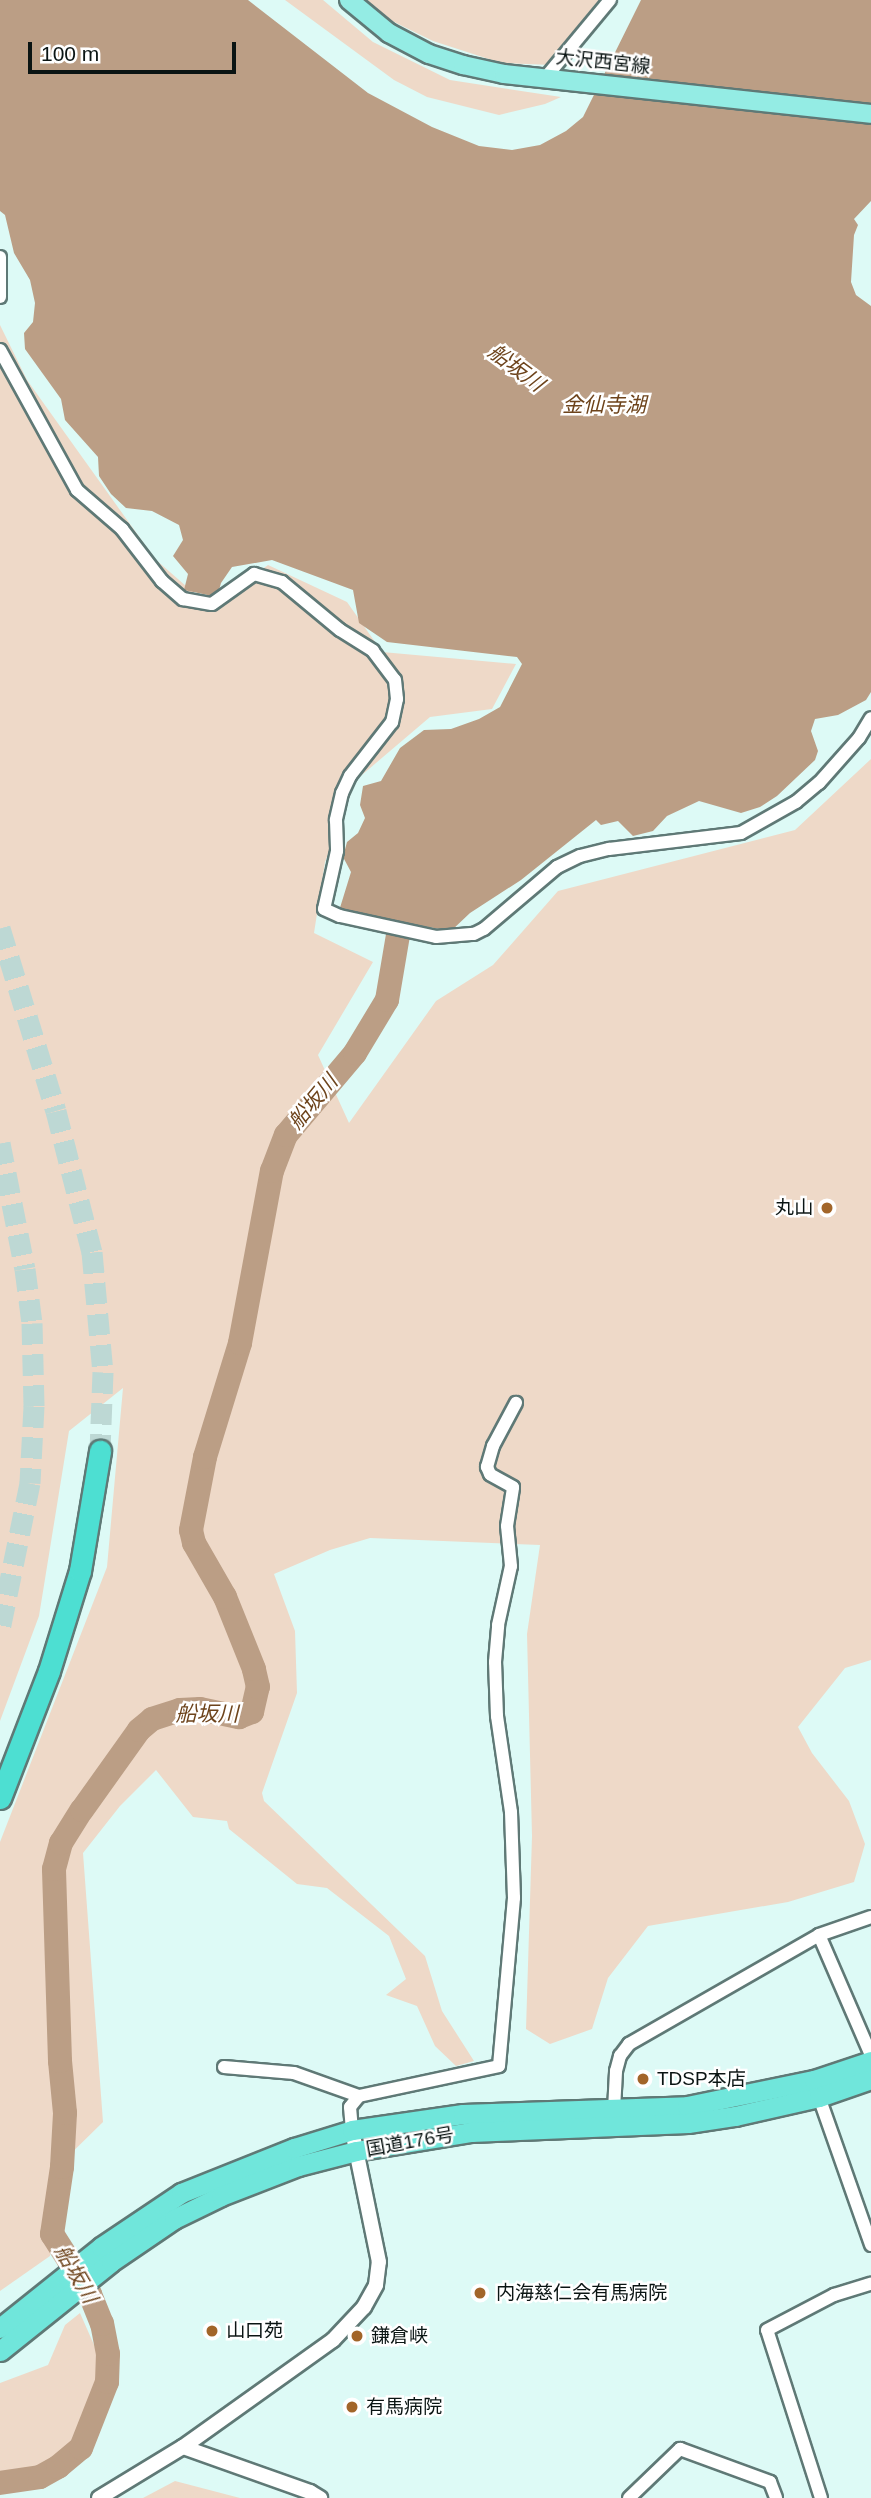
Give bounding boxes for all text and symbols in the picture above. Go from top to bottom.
scale bar [32,28,240,72]
text: 100 m [41,42,99,65]
street label: 大沢西宮線 [555,46,651,78]
water label: 船坂川 [483,339,549,397]
water label: 金仙寺湖 [562,392,646,418]
water label: 船坂川 [283,1070,343,1134]
place label: 丸山 [775,1197,813,1219]
marker: 丸山 [819,1200,835,1216]
water label: 船坂川 [176,1701,238,1727]
place label: TDSP本店 [657,2068,746,2090]
marker: TDSP本店 [635,2071,651,2087]
street label: 国道176号 [364,2123,456,2161]
water label: 船坂川 [49,2240,103,2308]
place label: 内海慈仁会有馬病院 [496,2282,667,2304]
marker: 内海慈仁会有馬病院 [470,2283,490,2303]
place label: 山口苑 [226,2320,283,2342]
marker: 山口苑 [204,2323,220,2339]
place label: 鎌倉峡 [371,2325,428,2347]
marker: 鎌倉峡 [349,2328,365,2344]
place label: 有馬病院 [366,2396,442,2418]
marker: 有馬病院 [344,2399,360,2415]

